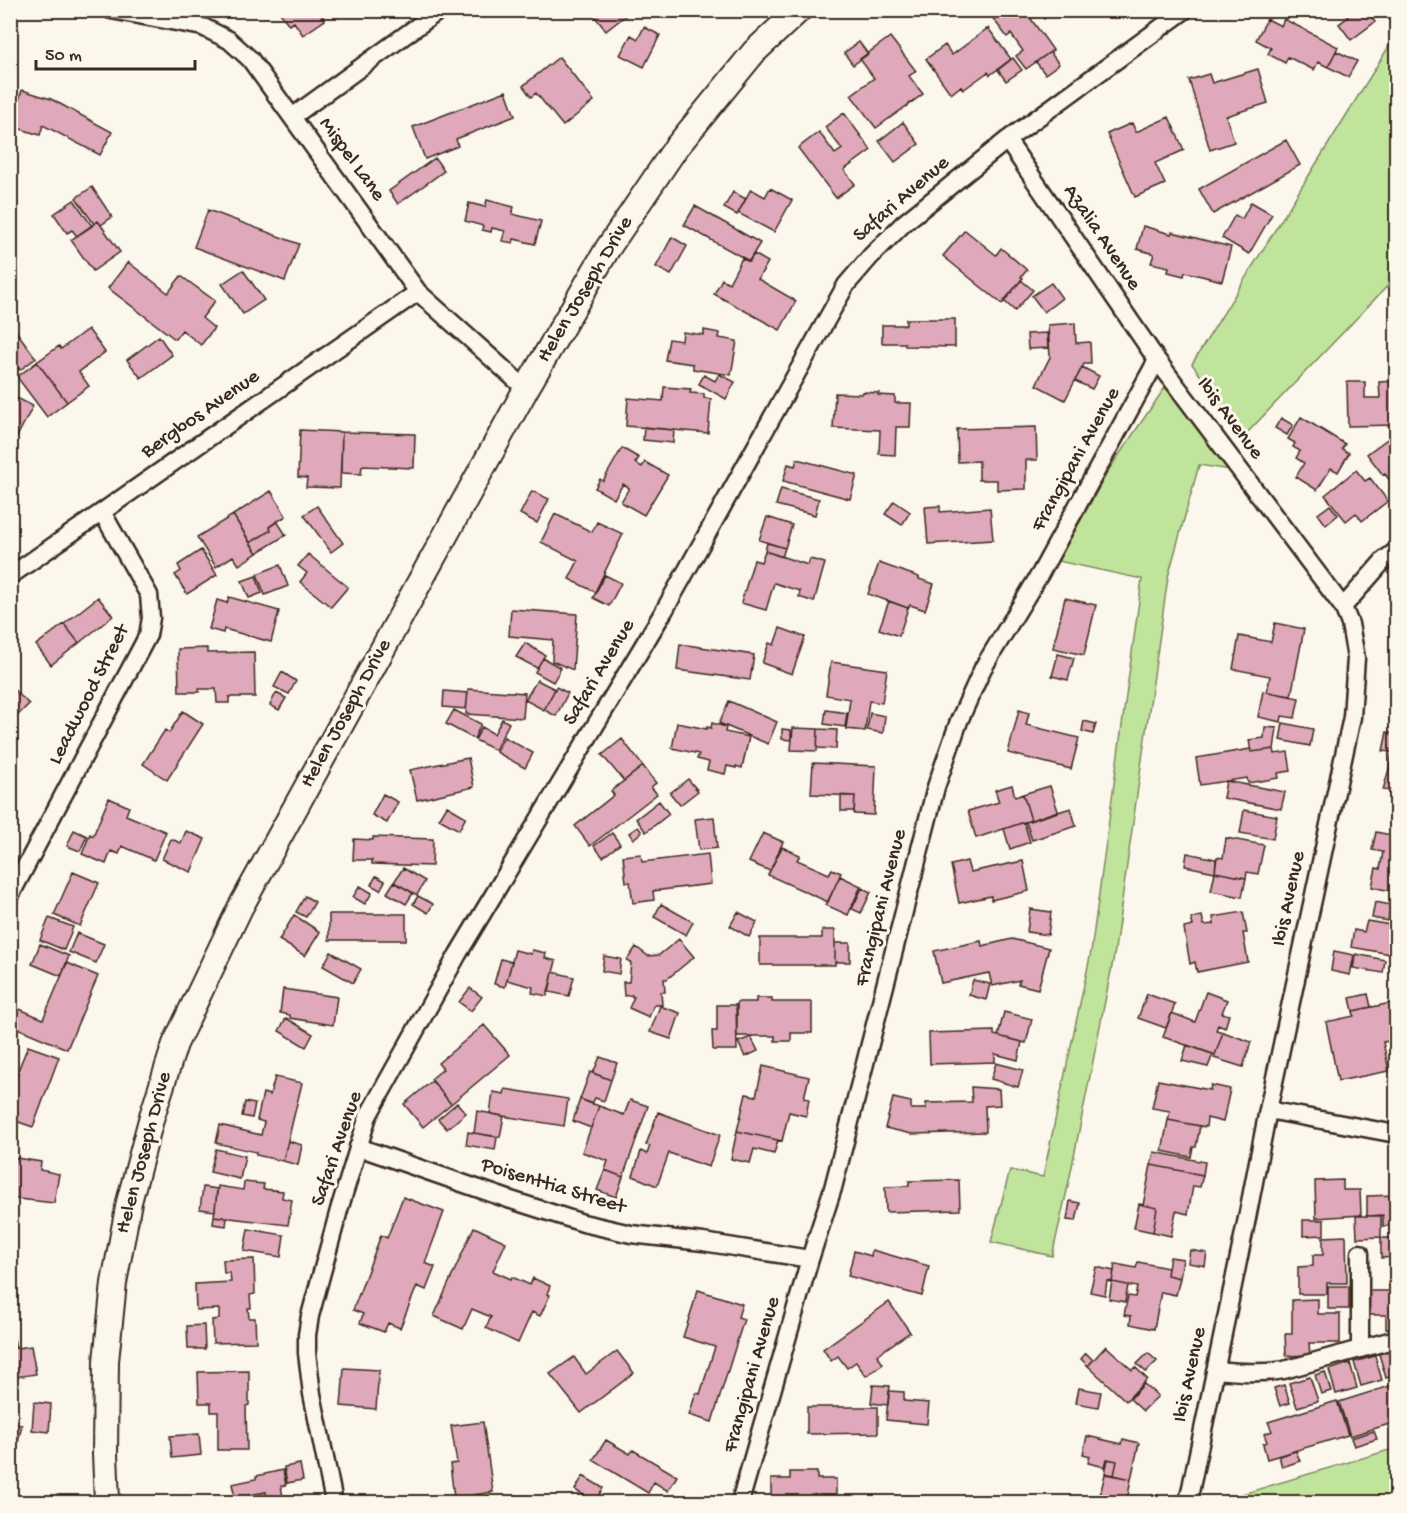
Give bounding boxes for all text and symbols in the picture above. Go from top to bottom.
scale bar [36,33,195,71]
text: 50 m [45,46,82,67]
street label: Mispel Lane [312,113,391,208]
street label: Safari Avenue [849,151,956,249]
street label: Azalia Avenue [1056,180,1146,297]
street label: Helen Joseph Drive [532,211,640,368]
street label: Bergbos Avenue [136,364,266,466]
street label: Ibis Avenue [1190,373,1269,466]
street label: Frangipani Avenue [1027,383,1128,537]
street label: Safari Avenue [558,614,642,731]
street label: Leadwood Street [44,619,137,769]
street label: Helen Joseph Drive [296,634,399,793]
street label: Frangipani Avenue [850,826,914,990]
street label: Ibis Avenue [1268,848,1313,949]
street label: Helen Joseph Drive [111,1068,179,1237]
street label: Safari Avenue [307,1087,370,1210]
street label: Poisenttia Street [477,1153,631,1222]
street label: Frangipani Avenue [719,1293,788,1457]
street label: Ibis Avenue [1169,1324,1214,1425]

